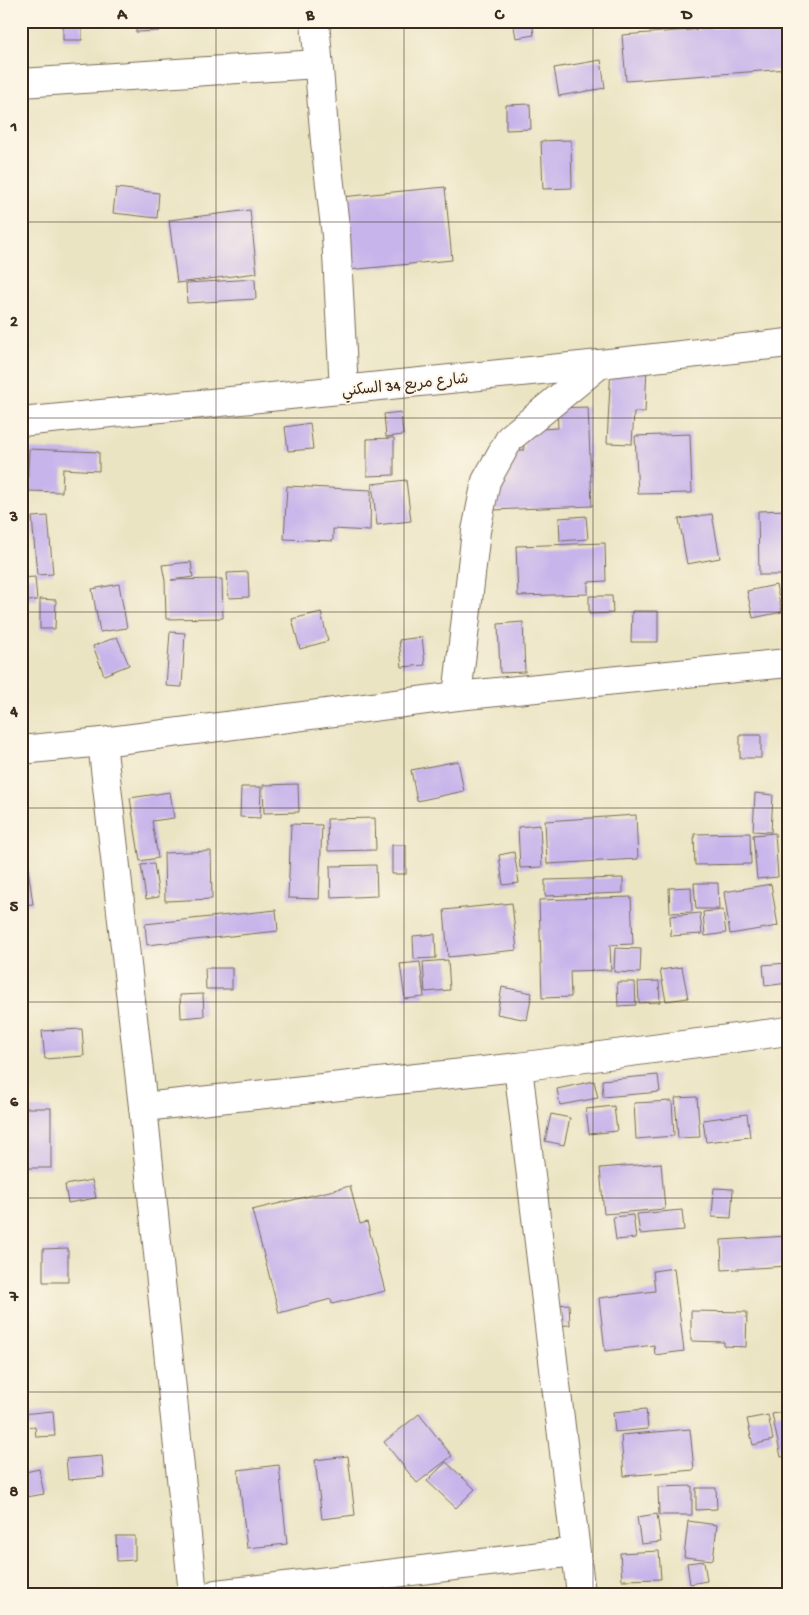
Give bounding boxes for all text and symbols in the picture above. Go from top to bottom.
text: A [116,7,128,26]
text: B [305,7,315,26]
text: C [494,7,505,26]
text: D [680,7,693,26]
text: 1 [10,119,17,138]
text: 2 [10,314,18,333]
street label: شارع مربع 34 السكني [341,370,470,404]
text: 3 [9,509,18,528]
text: 4 [9,704,18,723]
text: 5 [10,899,19,918]
text: 6 [10,1094,19,1113]
text: 7 [9,1289,19,1308]
text: 8 [10,1484,19,1503]

